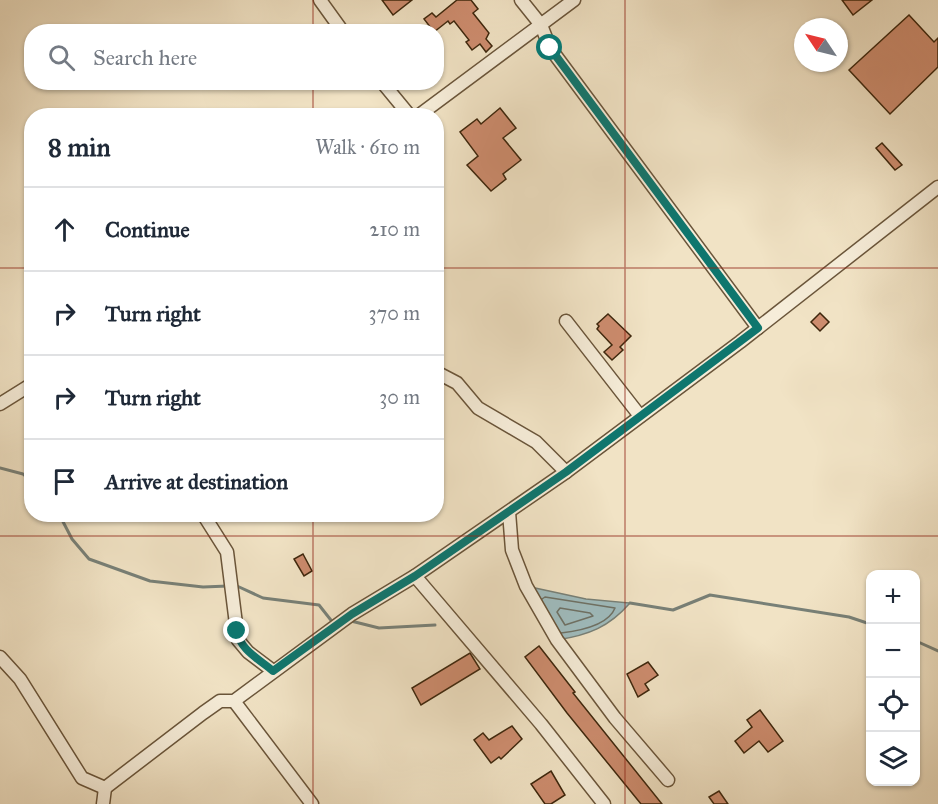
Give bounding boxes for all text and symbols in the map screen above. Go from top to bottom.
north arrow [794,18,848,72]
search box [24,24,444,90]
route start [536,34,562,60]
icon: search [45,41,78,74]
text: Search here [93,44,197,71]
text: 8 min [48,131,111,163]
text: Walk · 610 m [315,135,420,159]
icon: ahead [48,213,81,246]
text: Continue [105,216,190,243]
text: 210 m [370,217,420,241]
icon: right [48,297,81,330]
text: Turn right [105,300,201,327]
text: 370 m [369,301,420,325]
icon: right [48,381,81,414]
text: Turn right [105,384,201,411]
text: 30 m [379,385,420,409]
icon: arrive [48,465,81,498]
text: Arrive at destination [105,468,288,495]
map controls [866,570,920,786]
button: + [866,570,920,624]
route end [223,617,249,643]
button: − [866,624,920,678]
button: locate [866,678,920,732]
button: layers [866,732,920,786]

